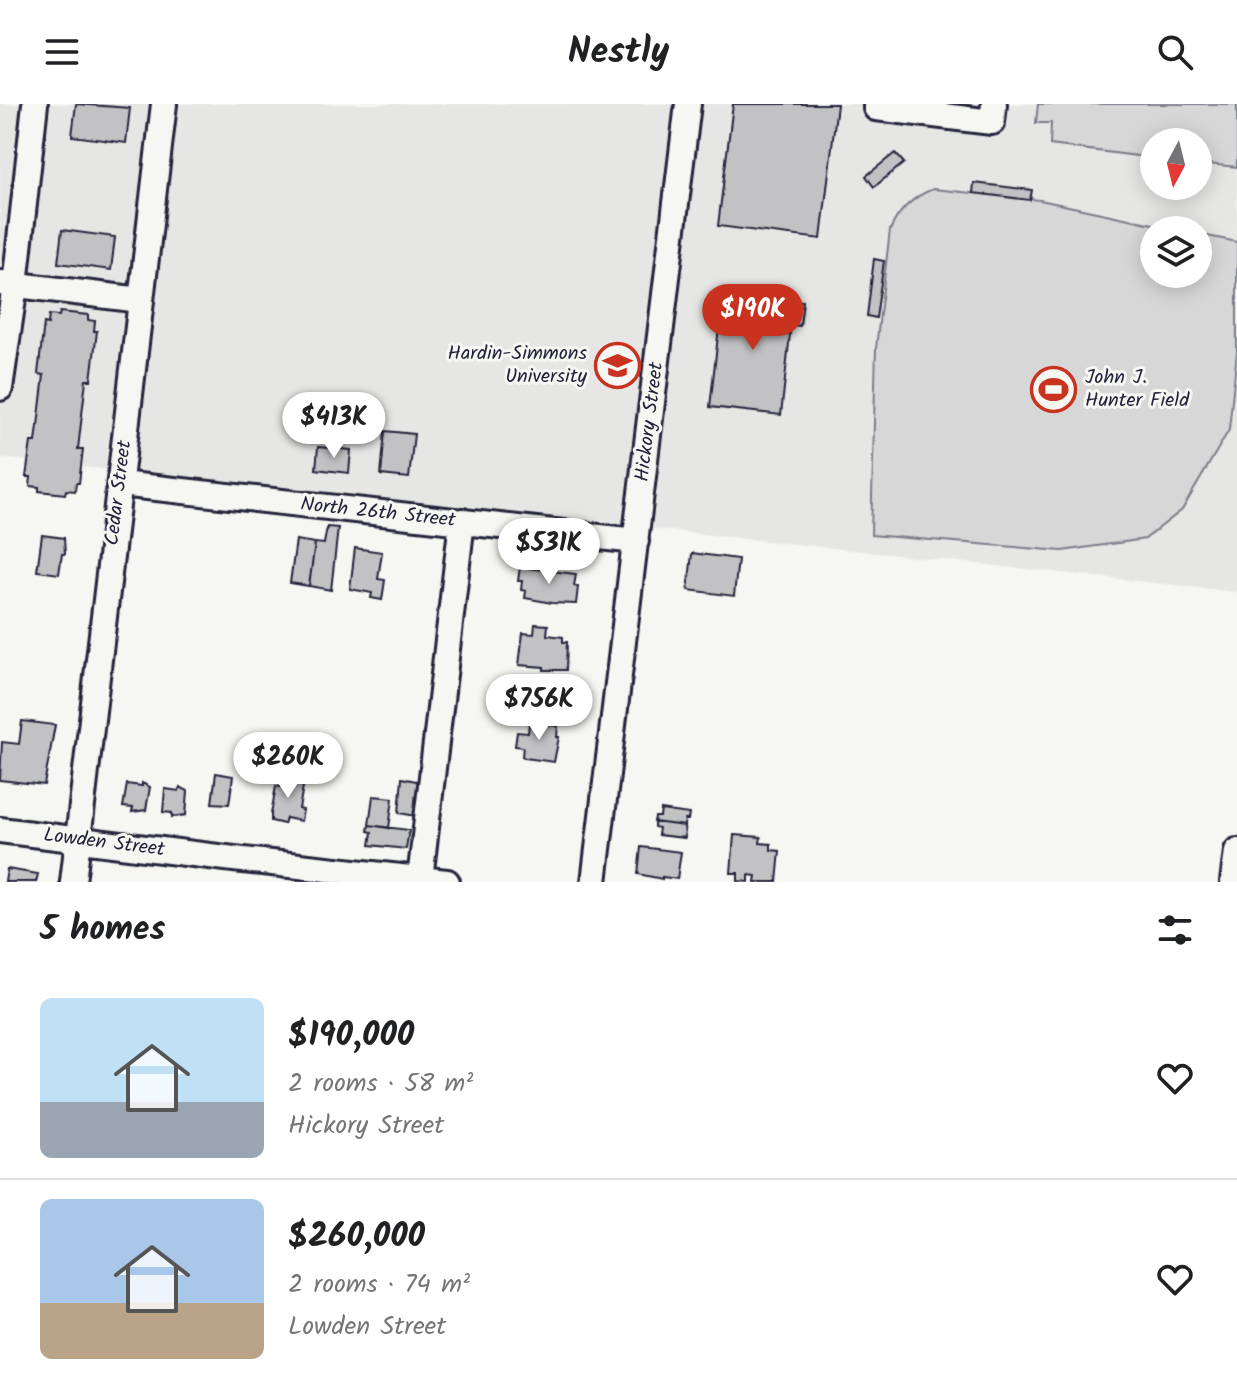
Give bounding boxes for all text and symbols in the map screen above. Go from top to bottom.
text: Nestly [568,24,669,81]
icon: menu [40,30,84,74]
icon: search [1153,30,1197,74]
north arrow [1140,128,1212,200]
map controls [1140,128,1212,288]
button: layers [1140,216,1212,288]
pin: $190K [697,284,809,352]
text: $190K [720,289,786,331]
place label: Hardin-Simmons University [448,338,588,393]
school or university icon: Hardin-Simmons University [594,342,642,390]
street label: Hickory Street [627,360,673,484]
place label: John J. Hunter Field [1085,362,1190,417]
sports icon: John J. Hunter Field [1030,366,1078,414]
pin: $413K [278,392,390,460]
text: $413K [300,397,368,439]
street label: Cedar Street [97,438,141,547]
street label: North 26th Street [299,489,457,537]
pin: $531K [493,518,605,586]
text: $531K [516,523,582,565]
pin: $756K [483,674,595,742]
text: $756K [504,679,574,721]
pin: $260K [232,732,344,800]
text: $260K [251,737,325,779]
street label: Lowden Street [42,820,167,866]
text: 5 homes [40,903,165,957]
icon: filters [1153,908,1197,952]
text: $190,000 [288,1009,414,1063]
icon: home [104,1030,200,1126]
icon: heart [1153,1056,1197,1100]
text: 2 rooms · 58 m² [288,1063,473,1105]
text: Hickory Street [288,1105,444,1147]
text: $260,000 [288,1210,425,1264]
icon: home [104,1231,200,1327]
icon: heart [1153,1257,1197,1301]
text: 2 rooms · 74 m² [288,1264,470,1306]
text: Lowden Street [288,1306,446,1348]

